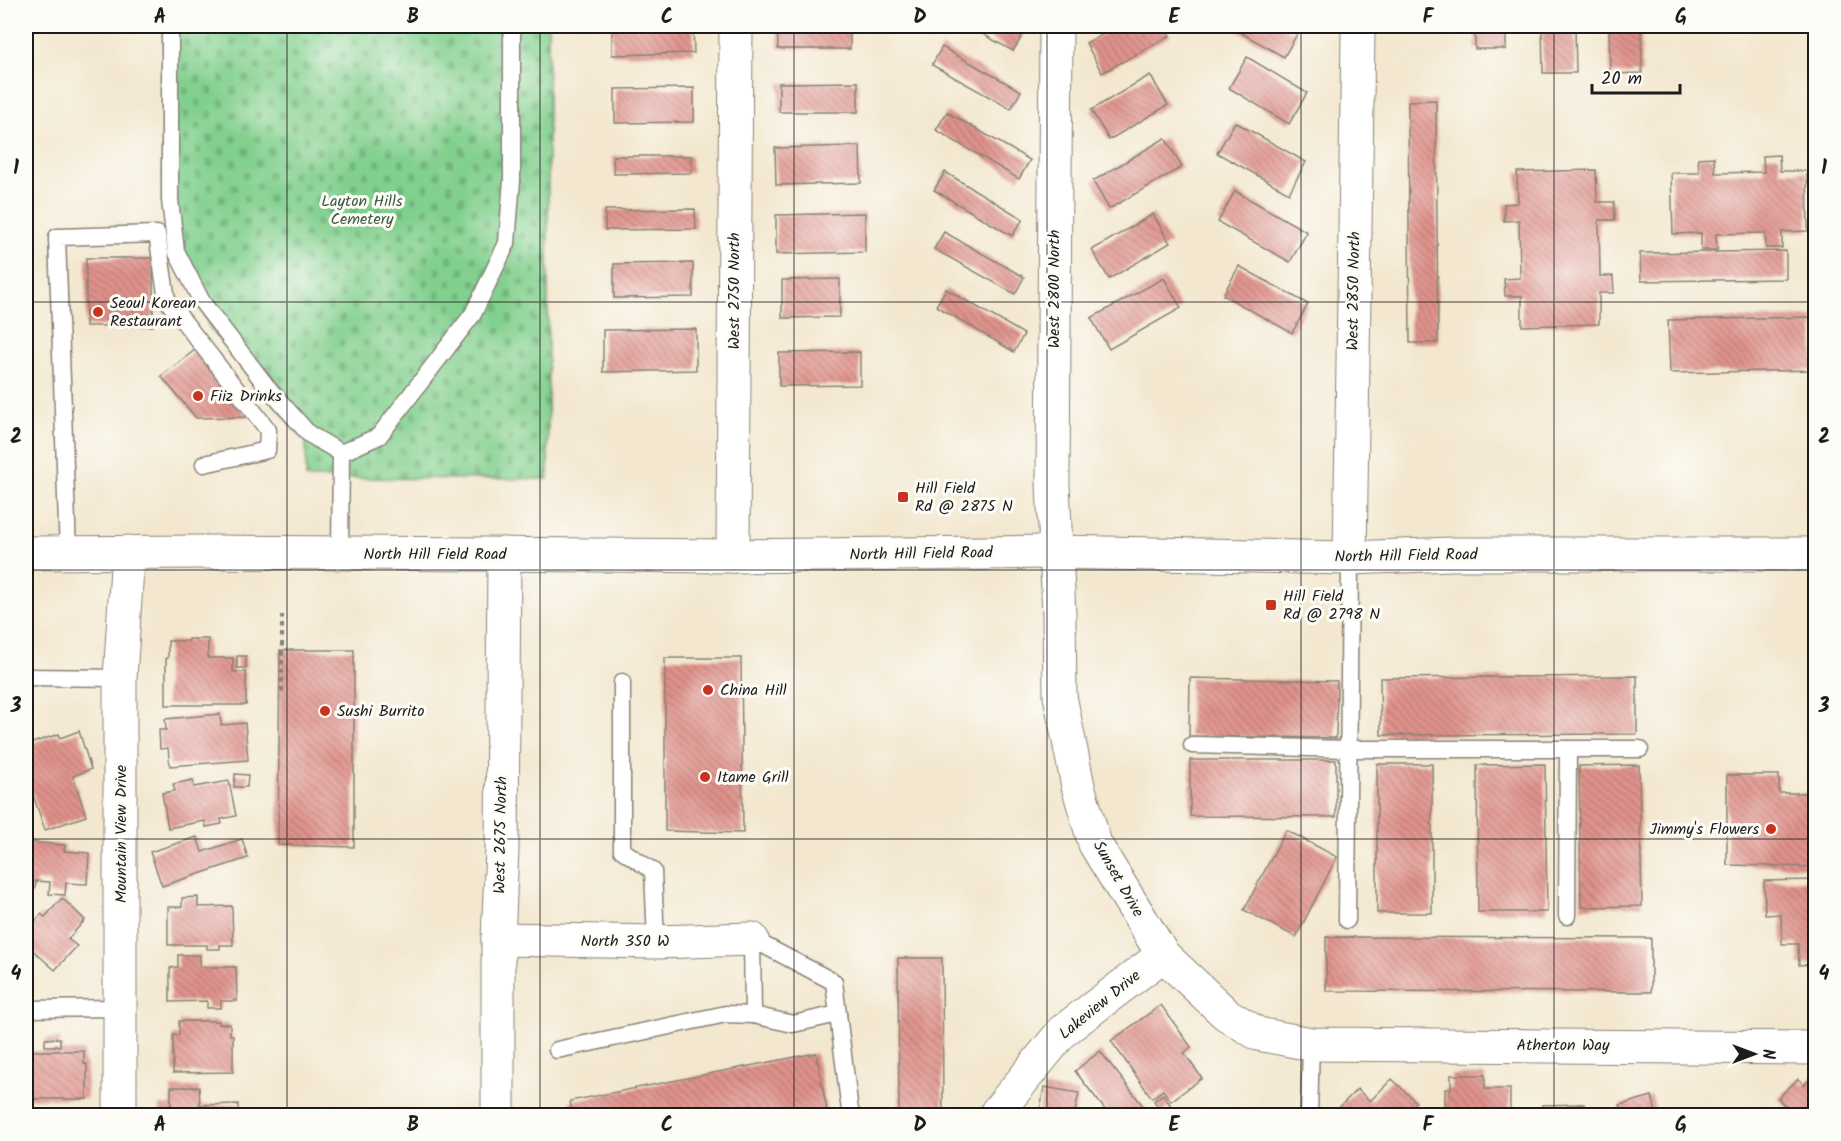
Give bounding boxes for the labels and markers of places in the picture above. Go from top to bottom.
place label: Seoul Korean Restaurant [110,291,196,334]
marker: Seoul Korean Restaurant [91,305,105,319]
place label: Fiiz Drinks [210,384,282,409]
marker: Fiiz Drinks [191,389,205,403]
place label: Hill Field Rd @ 2875 N [915,476,1013,519]
marker: Hill Field Rd @ 2875 N [896,490,910,504]
place label: Hill Field Rd @ 2798 N [1283,584,1380,627]
marker: Hill Field Rd @ 2798 N [1264,598,1278,612]
place label: China Hill [720,678,787,703]
marker: China Hill [701,683,715,697]
place label: Sushi Burrito [337,699,425,724]
marker: Sushi Burrito [318,704,332,718]
place label: Itame Grill [717,765,789,790]
marker: Itame Grill [698,770,712,784]
place label: Jimmy's Flowers [1650,817,1759,842]
marker: Jimmy's Flowers [1764,822,1778,836]

